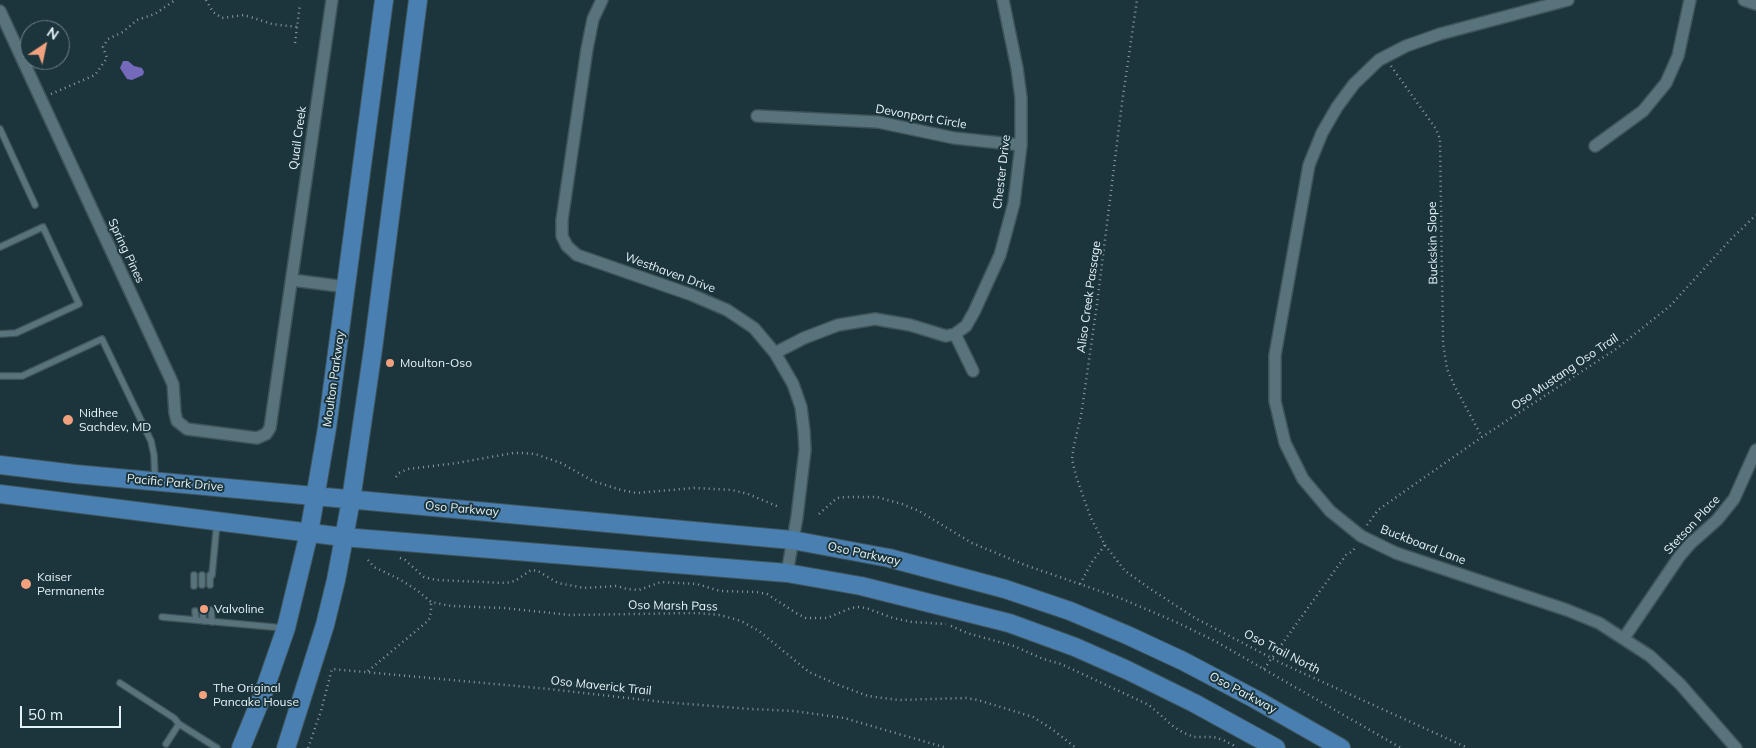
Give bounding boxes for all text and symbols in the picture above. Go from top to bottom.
north arrow [20,20,70,70]
text: N [43,23,62,44]
street label: Devonport Circle [874,102,968,132]
street label: Quail Creek [286,105,310,171]
street label: Chester Drive [990,134,1014,210]
street label: Buckskin Slope [1425,201,1441,285]
street label: Spring Pines [105,216,147,286]
street label: Aliso Creek Passage [1074,240,1104,354]
street label: Westhaven Drive [623,250,717,296]
street label: Moulton Parkway [320,330,348,428]
street label: Oso Mustang Oso Trail [1509,331,1621,413]
place label: Moulton-Oso [400,356,472,370]
marker: Moulton-Oso [384,357,396,369]
place label: Nidhee Sachdev, MD [79,406,151,434]
marker: Nidhee Sachdev, MD [61,413,75,427]
street label: Pacific Park Drive [126,472,224,494]
street label: Stetson Place [1661,492,1723,558]
street label: Oso Parkway [424,499,500,519]
street label: Buckboard Lane [1378,522,1468,568]
street label: Oso Parkway [826,539,902,569]
place label: Kaiser Permanente [37,570,104,598]
marker: Kaiser Permanente [19,577,33,591]
street label: Oso Marsh Pass [628,598,718,614]
place label: Valvoline [214,602,264,616]
marker: Valvoline [198,603,210,615]
street label: Oso Trail North [1241,627,1323,677]
street label: Oso Parkway [1207,669,1279,717]
street label: Oso Maverick Trail [550,674,652,698]
place label: The Original Pancake House [213,681,299,709]
marker: The Original Pancake House [197,689,209,701]
scale bar [22,696,124,728]
text: 50 m [28,705,63,724]

